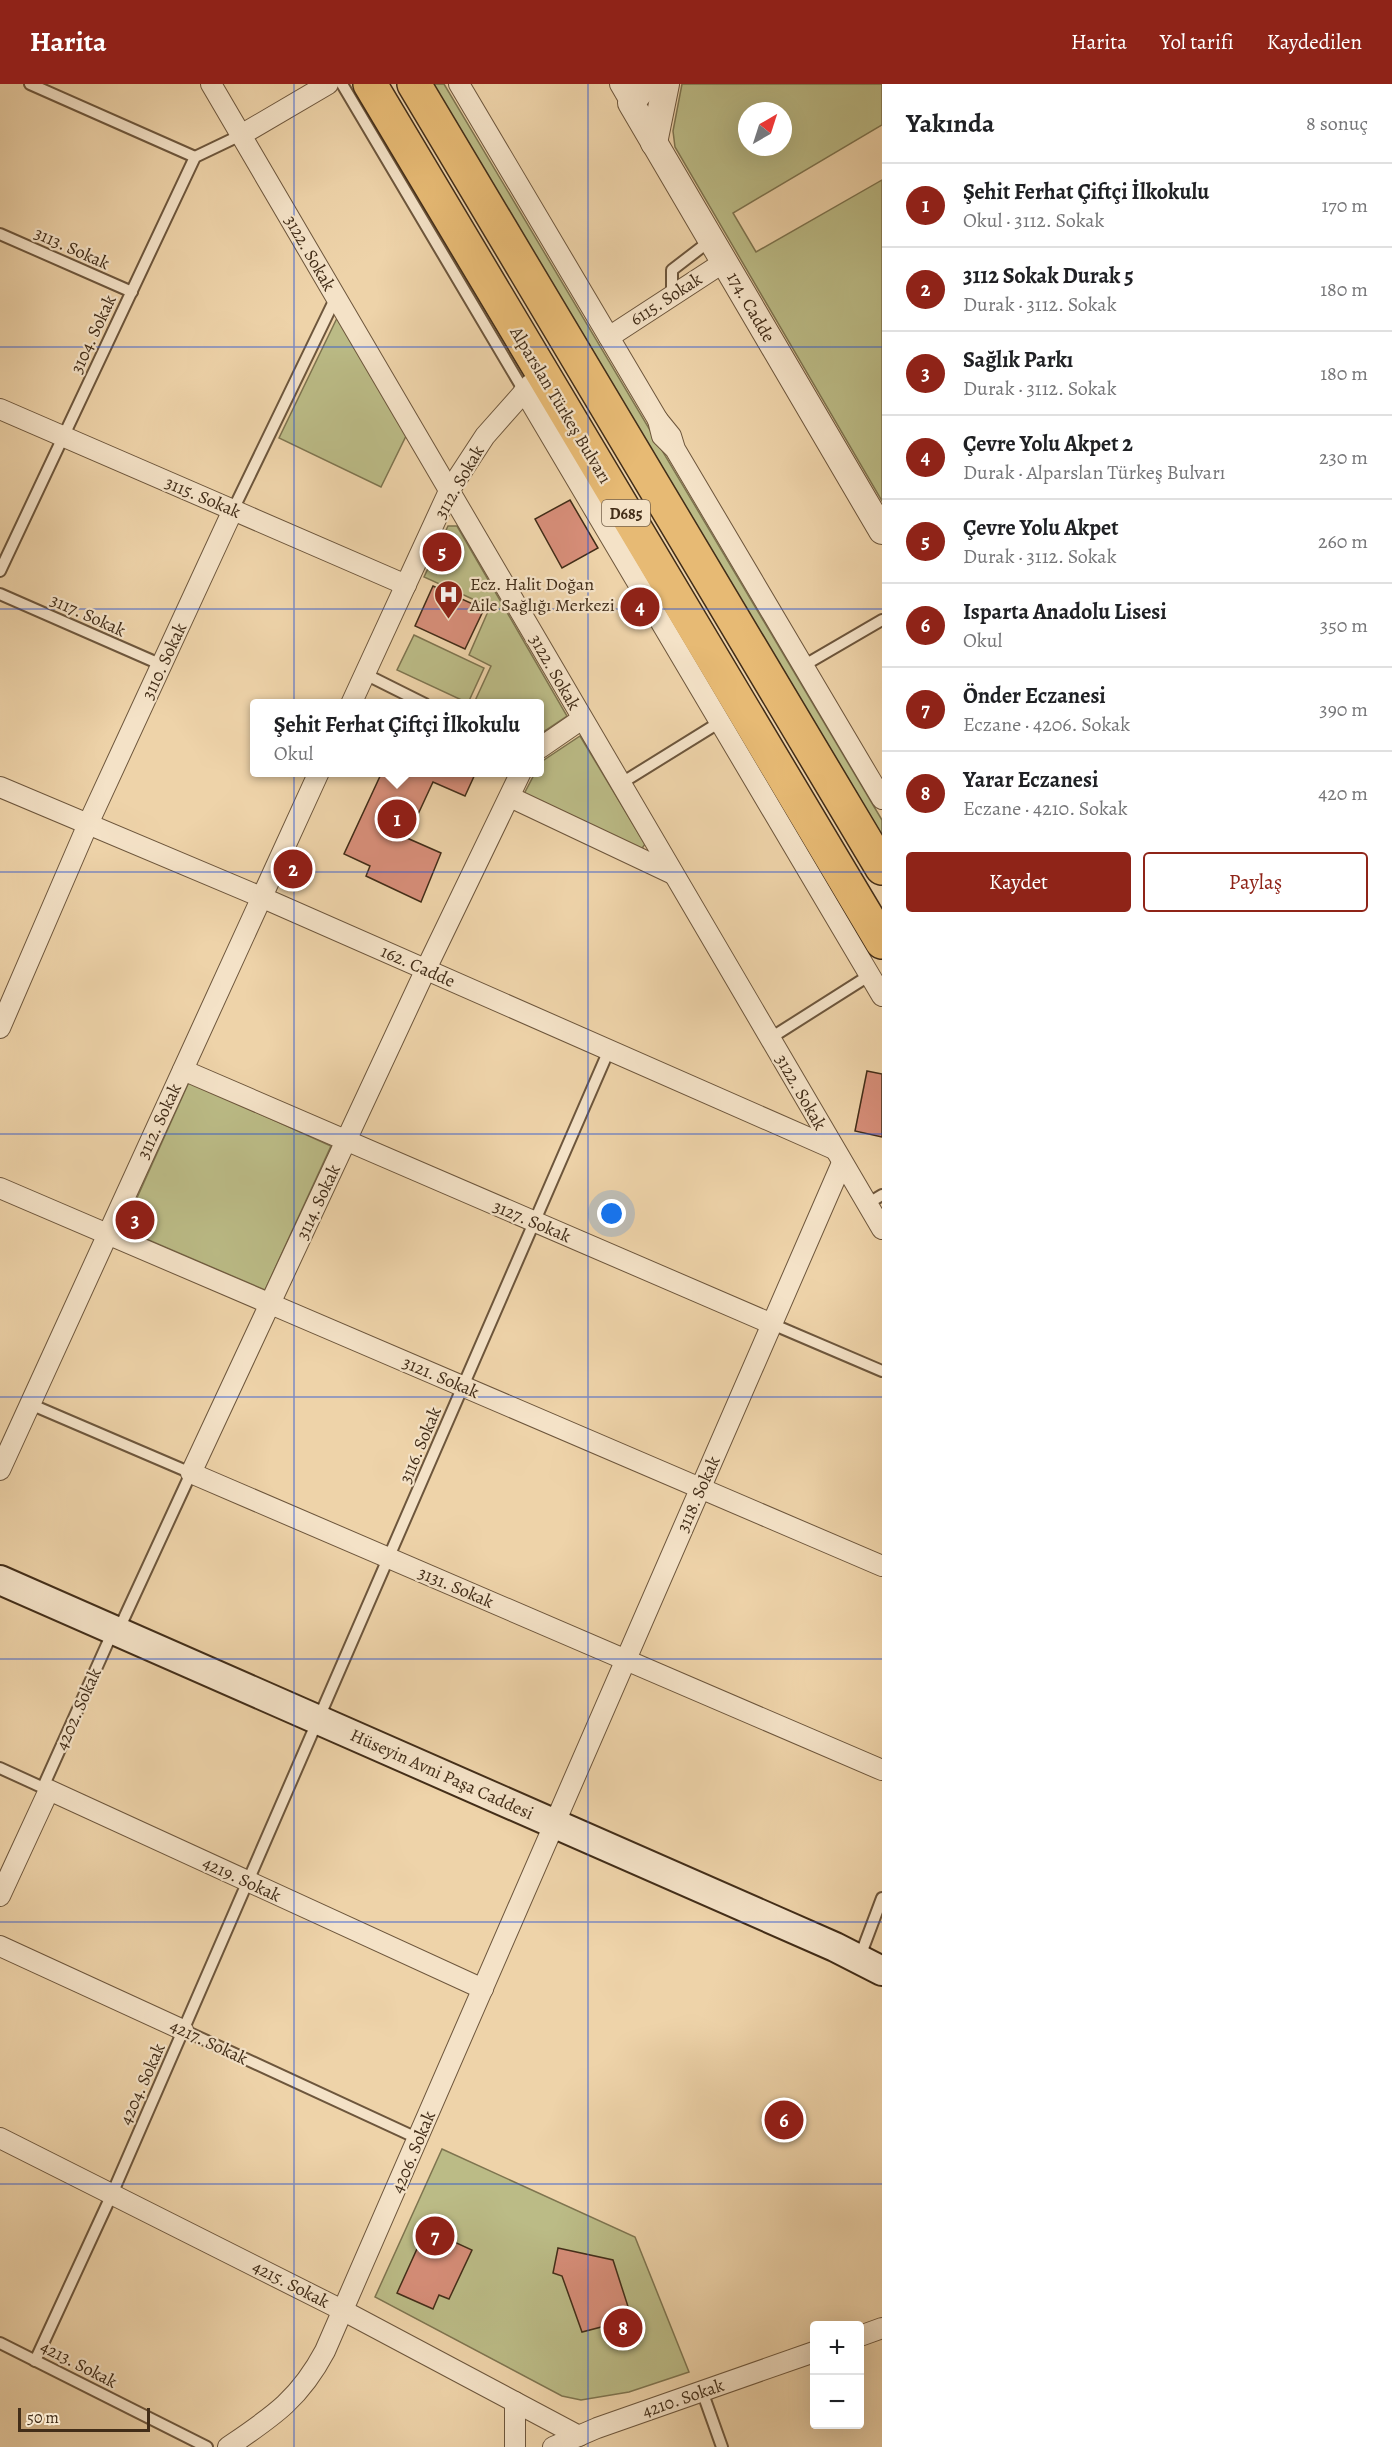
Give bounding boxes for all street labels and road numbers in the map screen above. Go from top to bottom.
street label: 3122. Sokak [279,211,341,295]
street label: 3113. Sokak [31,221,113,275]
street label: 6115. Sokak [625,267,707,331]
street label: 174. Cadde [721,267,781,347]
street label: 3104. Sokak [64,291,122,377]
street label: Alparslan Türkeş Bulvarı [504,321,617,488]
street label: 3112. Sokak [428,441,490,523]
street label: 3115. Sokak [161,470,245,524]
road number: D685 [602,500,650,526]
street label: 3117. Sokak [47,588,130,642]
street label: 3110. Sokak [136,619,192,703]
street label: 3122. Sokak [524,630,586,714]
street label: 162. Cadde [377,939,459,993]
street label: 3122. Sokak [770,1050,832,1134]
street label: 3112. Sokak [131,1079,187,1163]
street label: 3114. Sokak [290,1160,346,1244]
street label: 3127. Sokak [489,1194,575,1248]
street label: 3121. Sokak [399,1350,483,1404]
street label: 3116. Sokak [393,1403,447,1487]
street label: 3118. Sokak [671,1452,726,1536]
street label: 3131. Sokak [414,1560,498,1614]
street label: 4202. Sokak [49,1664,107,1754]
street label: Hüseyin Avni Paşa Caddesi [347,1723,537,1825]
street label: 4219. Sokak [199,1850,285,1908]
street label: 4217. Sokak [166,2014,252,2070]
street label: 4204. Sokak [113,2039,171,2129]
street label: 4206. Sokak [385,2107,441,2197]
street label: 4215. Sokak [248,2254,334,2314]
street label: 4213. Sokak [37,2334,122,2394]
street label: 4210. Sokak [639,2373,727,2423]

